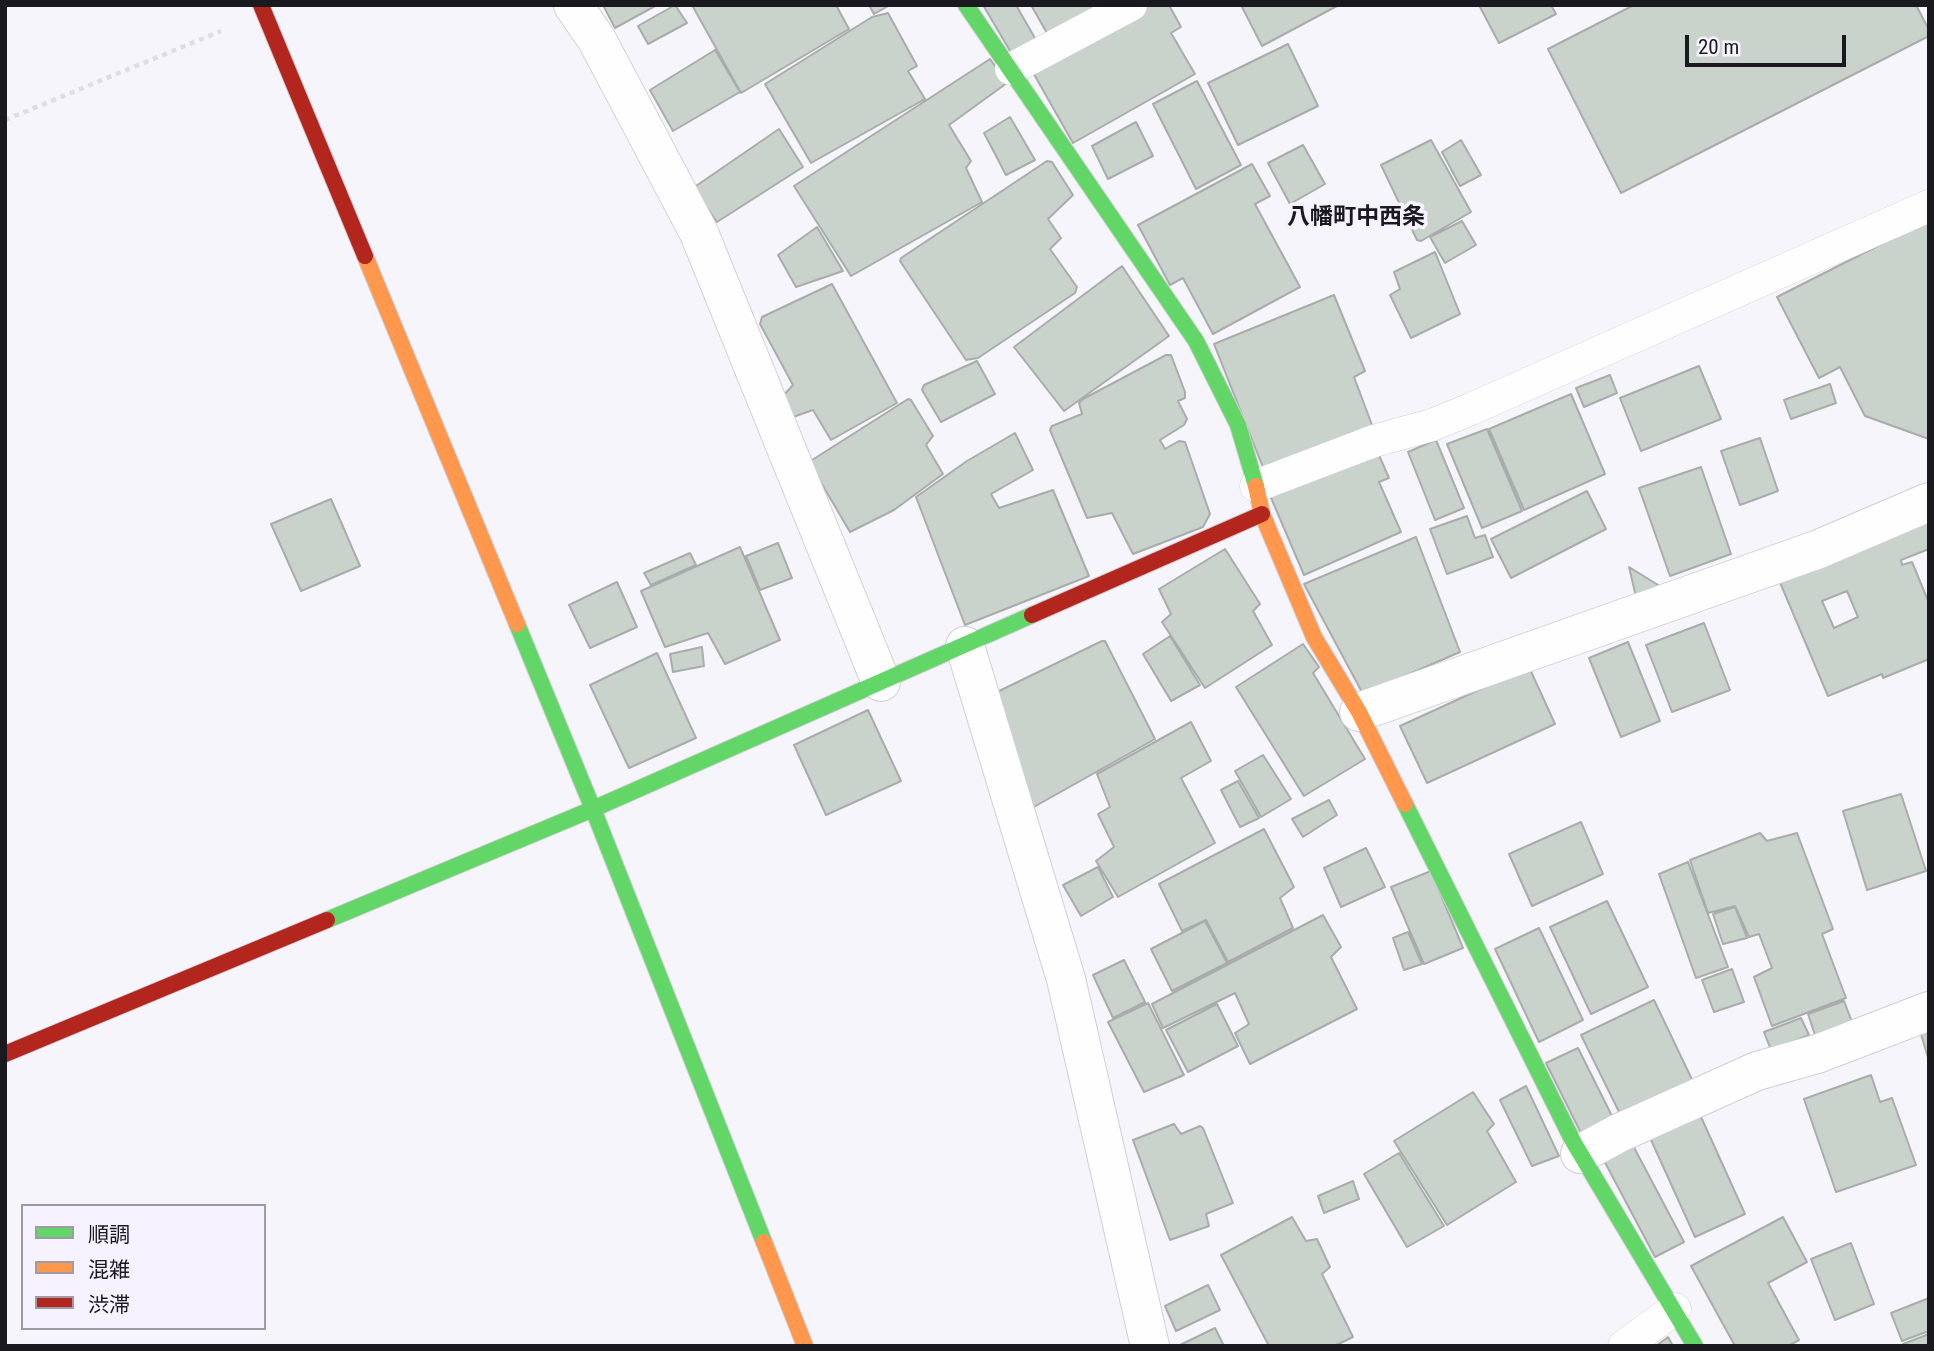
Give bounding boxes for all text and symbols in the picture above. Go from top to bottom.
scale bar [1689,21,1850,65]
text: 20 m [1698,35,1739,59]
district label: 八幡町中西条 [1287,204,1425,232]
legend [21,1204,266,1330]
text: 順調 [88,1223,130,1247]
text: 混雑 [88,1258,130,1282]
text: 渋滞 [88,1293,130,1317]

